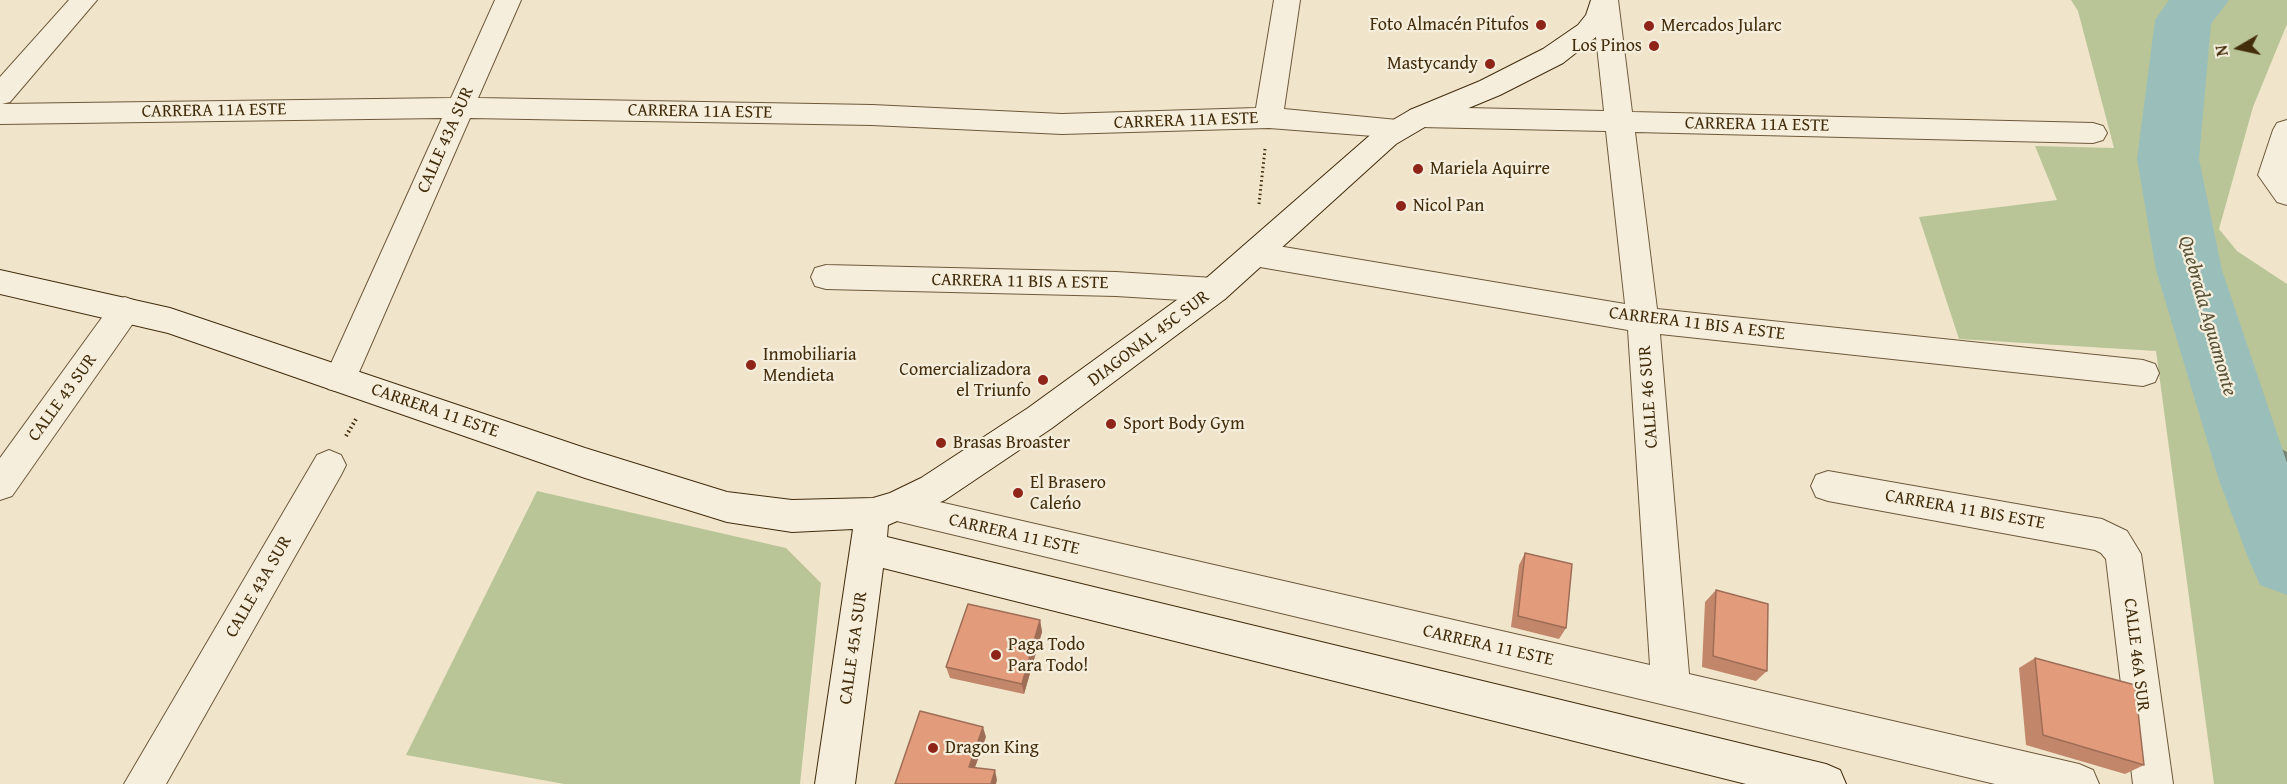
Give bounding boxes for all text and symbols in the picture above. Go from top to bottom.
place label: Foto Almacén Pitufos [1370,14,1529,36]
place label: Mercados Jularc [1661,15,1782,37]
marker: Foto Almacén Pitufos [1534,18,1548,32]
north arrow [2209,18,2269,78]
marker: Mercados Jularc [1642,19,1656,33]
place label: Los Pinos [1572,35,1642,57]
marker: Los Pinos [1647,39,1661,53]
text: N [2209,44,2234,58]
place label: Mastycandy [1387,53,1478,75]
marker: Mastycandy [1483,57,1497,71]
street label: CALLE 43A SUR [413,84,479,196]
street label: CARRERA 11A ESTE [142,99,286,123]
street label: CARRERA 11A ESTE [628,100,772,124]
street label: CARRERA 11A ESTE [1113,108,1259,134]
street label: CARRERA 11A ESTE [1685,113,1829,137]
place label: Mariela Aquirre [1430,158,1550,180]
marker: Mariela Aquirre [1411,162,1425,176]
place label: Nicol Pan [1413,195,1484,217]
marker: Nicol Pan [1394,199,1408,213]
water label: Quebrada Aguamonte [2173,233,2241,399]
street label: CARRERA 11 BIS A ESTE [931,270,1109,294]
street label: DIAGONAL 45C SUR [1084,286,1214,392]
street label: CARRERA 11 BIS A ESTE [1608,302,1786,346]
place label: Inmobiliaria Mendieta [763,344,856,386]
street label: CALLE 46 SUR [1635,345,1663,449]
street label: CALLE 43 SUR [24,350,102,446]
marker: Inmobiliaria Mendieta [744,358,758,372]
place label: Comercializadora el Triunfo [899,359,1031,401]
marker: Comercializadora el Triunfo [1036,373,1050,387]
street label: CARRERA 11 ESTE [368,379,502,443]
place label: Sport Body Gym [1123,413,1245,435]
marker: Sport Body Gym [1104,417,1118,431]
place label: Brasas Broaster [953,432,1070,454]
marker: Brasas Broaster [934,436,948,450]
place label: El Brasero Caleńo [1030,472,1106,514]
street label: CARRERA 11 BIS ESTE [1883,485,2047,535]
marker: El Brasero Caleńo [1011,486,1025,500]
street label: CARRERA 11 ESTE [946,509,1082,561]
street label: CALLE 43A SUR [221,532,297,642]
street label: CALLE 45A SUR [835,590,873,706]
street label: CALLE 46A SUR [2118,597,2154,713]
street label: CARRERA 11 ESTE [1420,620,1556,672]
place label: Paga Todo Para Todo! [1008,634,1088,676]
marker: Paga Todo Para Todo! [989,648,1003,662]
place label: Dragon King [945,737,1039,759]
marker: Dragon King [926,741,940,755]

